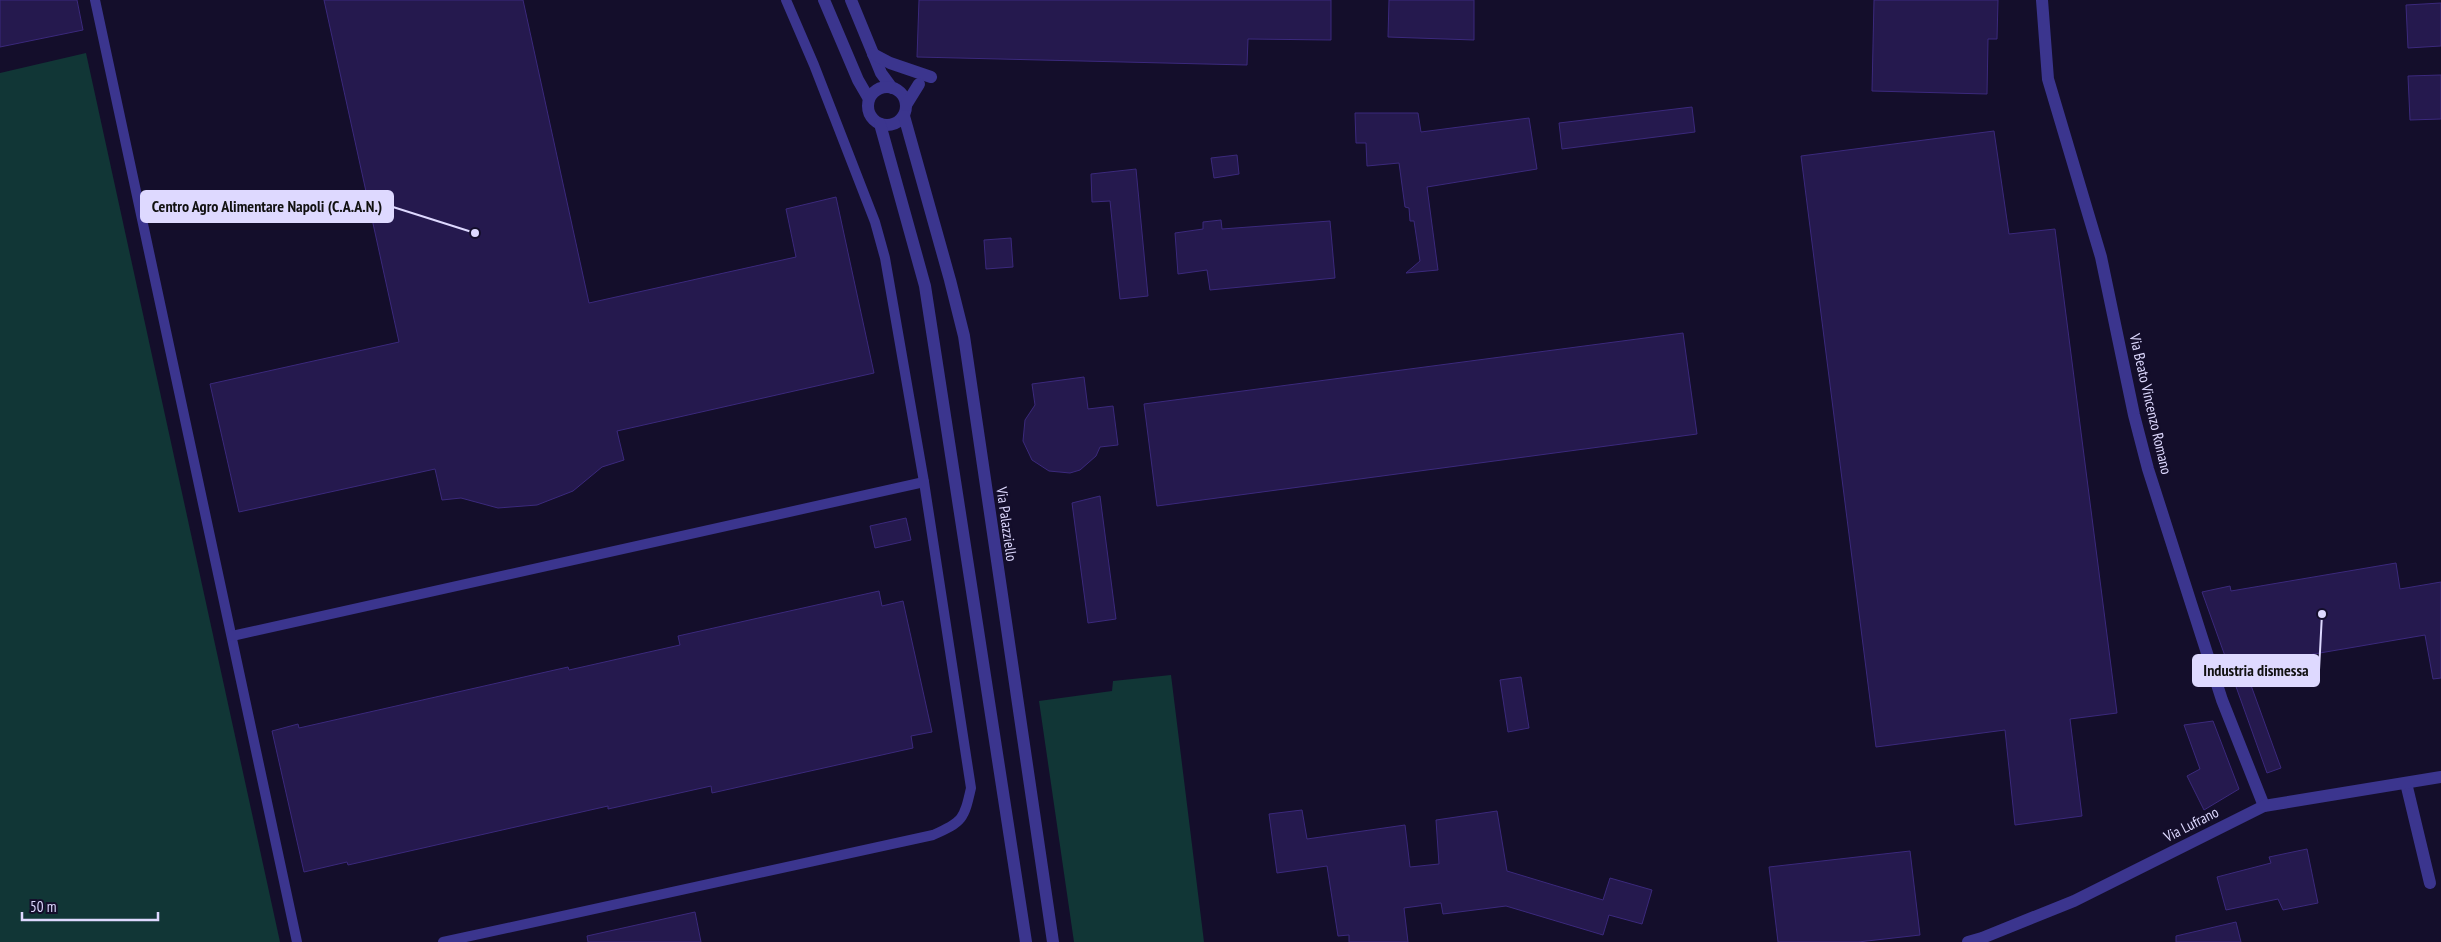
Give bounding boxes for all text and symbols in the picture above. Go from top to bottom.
callout: Centro Agro Alimentare Napoli (C.A.A.N.) [141,191,393,222]
text: Centro Agro Alimentare Napoli (C.A.A.N.) [152,196,382,216]
street label: Via Beato Vincenzo Romano [2125,331,2176,476]
street label: Via Palazziello [992,485,1022,562]
callout: Industria dismessa [2193,655,2319,686]
text: Industria dismessa [2203,660,2309,680]
street label: Via Lufrano [2160,802,2222,846]
scale bar [22,890,159,922]
text: 50 m [30,897,56,916]

